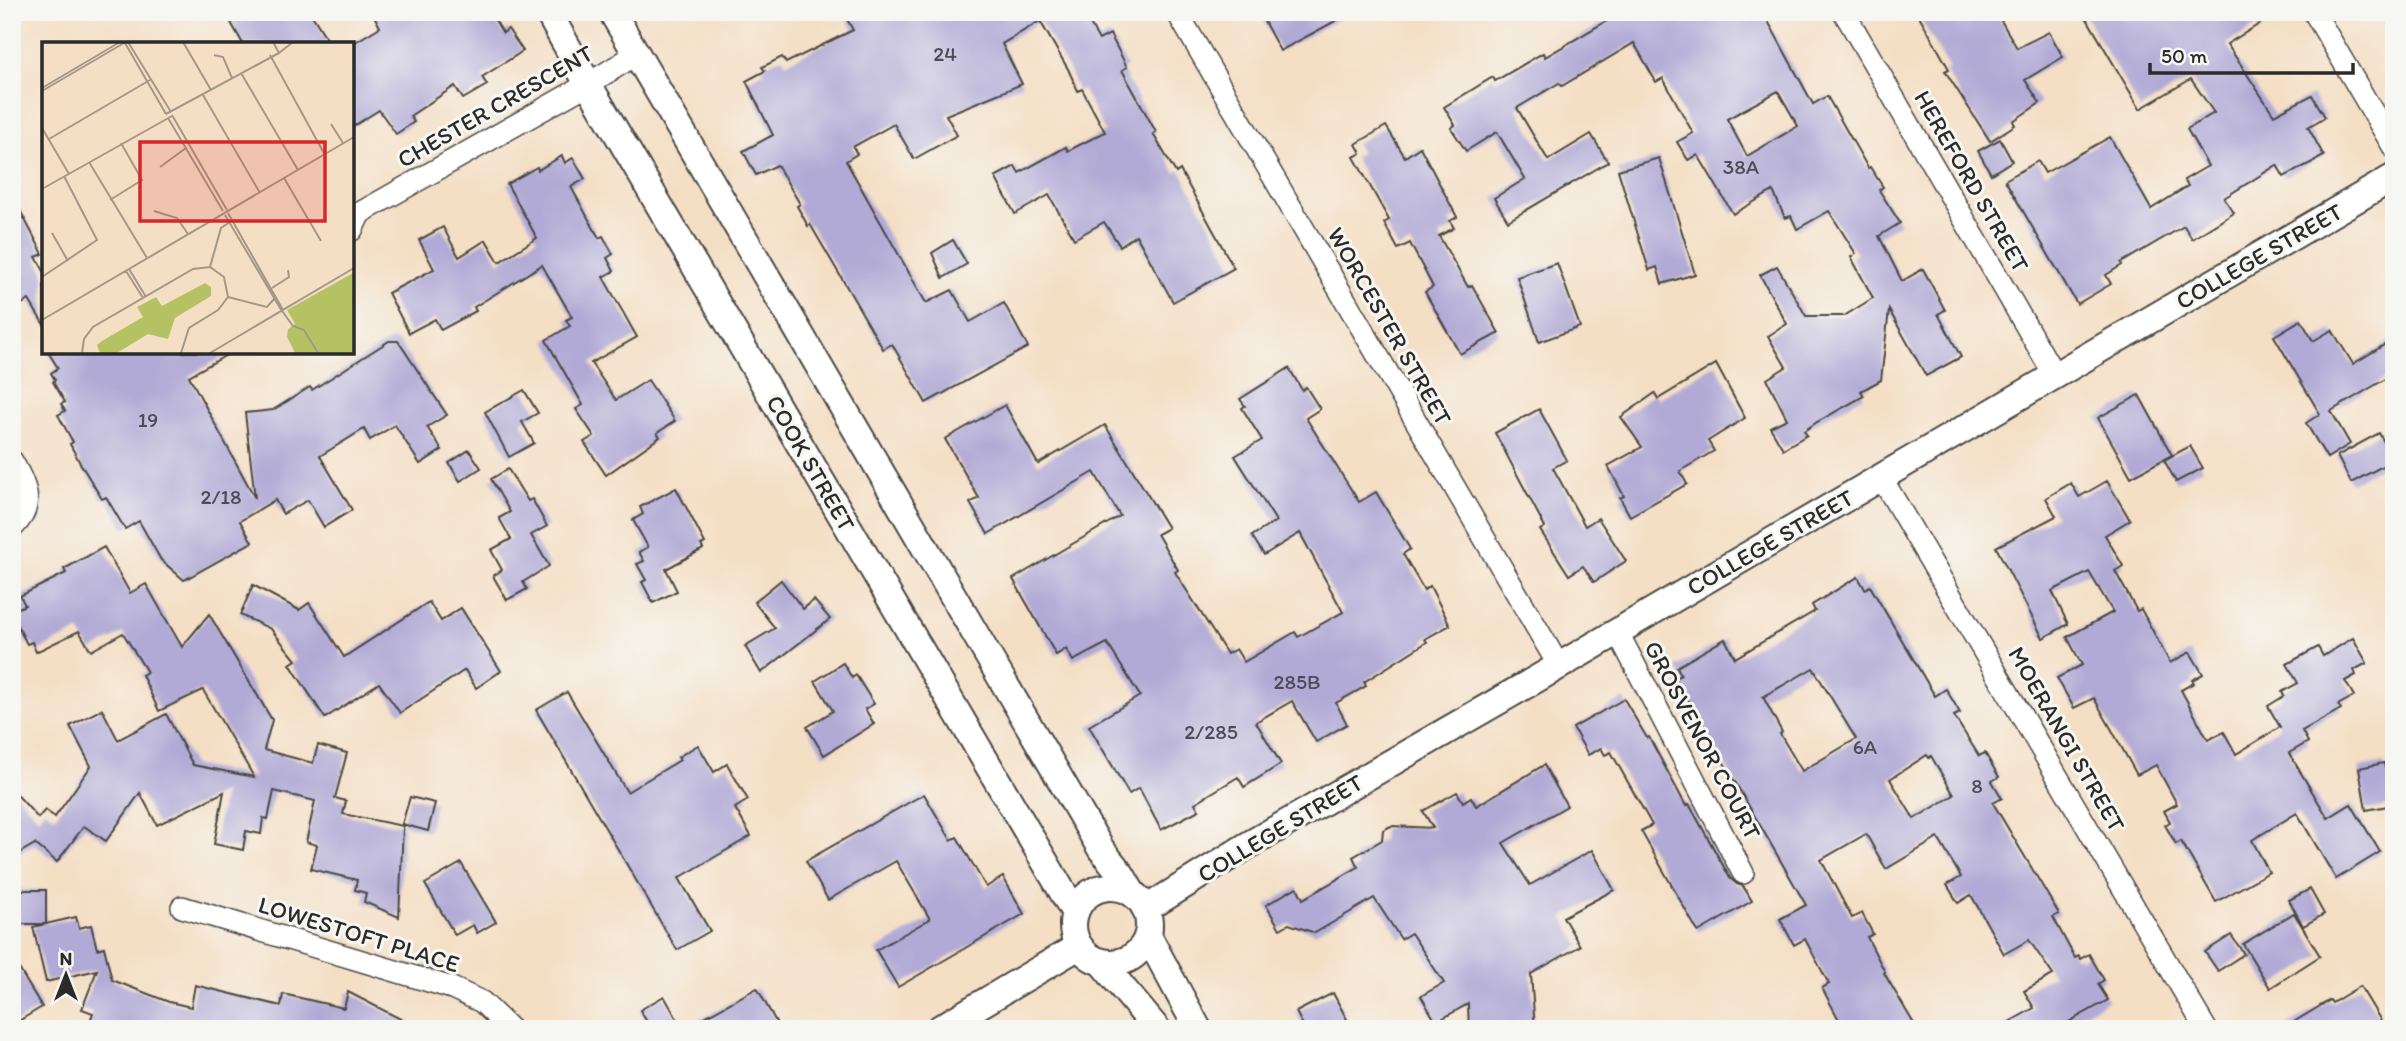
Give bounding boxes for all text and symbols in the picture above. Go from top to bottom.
scale bar [2150,32,2354,76]
street label: CHESTER CRESCENT [392,38,598,174]
house number: 24 [933,41,957,66]
inset map [42,42,354,354]
text: 50 m [2161,43,2208,68]
street label: HEREFORD STREET [1908,85,2036,277]
house number: 38A [1723,154,1760,179]
street label: COLLEGE STREET [2171,196,2348,315]
street label: WORCESTER STREET [1321,222,1459,431]
street label: COOK STREET [760,390,862,537]
house number: 19 [138,407,158,432]
street label: COLLEGE STREET [1682,482,1859,601]
house number: 2/18 [200,484,242,509]
street label: GROSVENOR COURT [1638,636,1768,845]
street label: MOERANGI STREET [2002,641,2132,837]
house number: 285B [1273,669,1321,694]
house number: 2/285 [1184,719,1238,744]
house number: 6A [1853,734,1878,759]
street label: COLLEGE STREET [1192,767,1368,889]
house number: 8 [1971,773,1983,798]
street label: LOWESTOFT PLACE [255,890,463,978]
north arrow [32,940,102,1010]
text: N [60,947,72,970]

